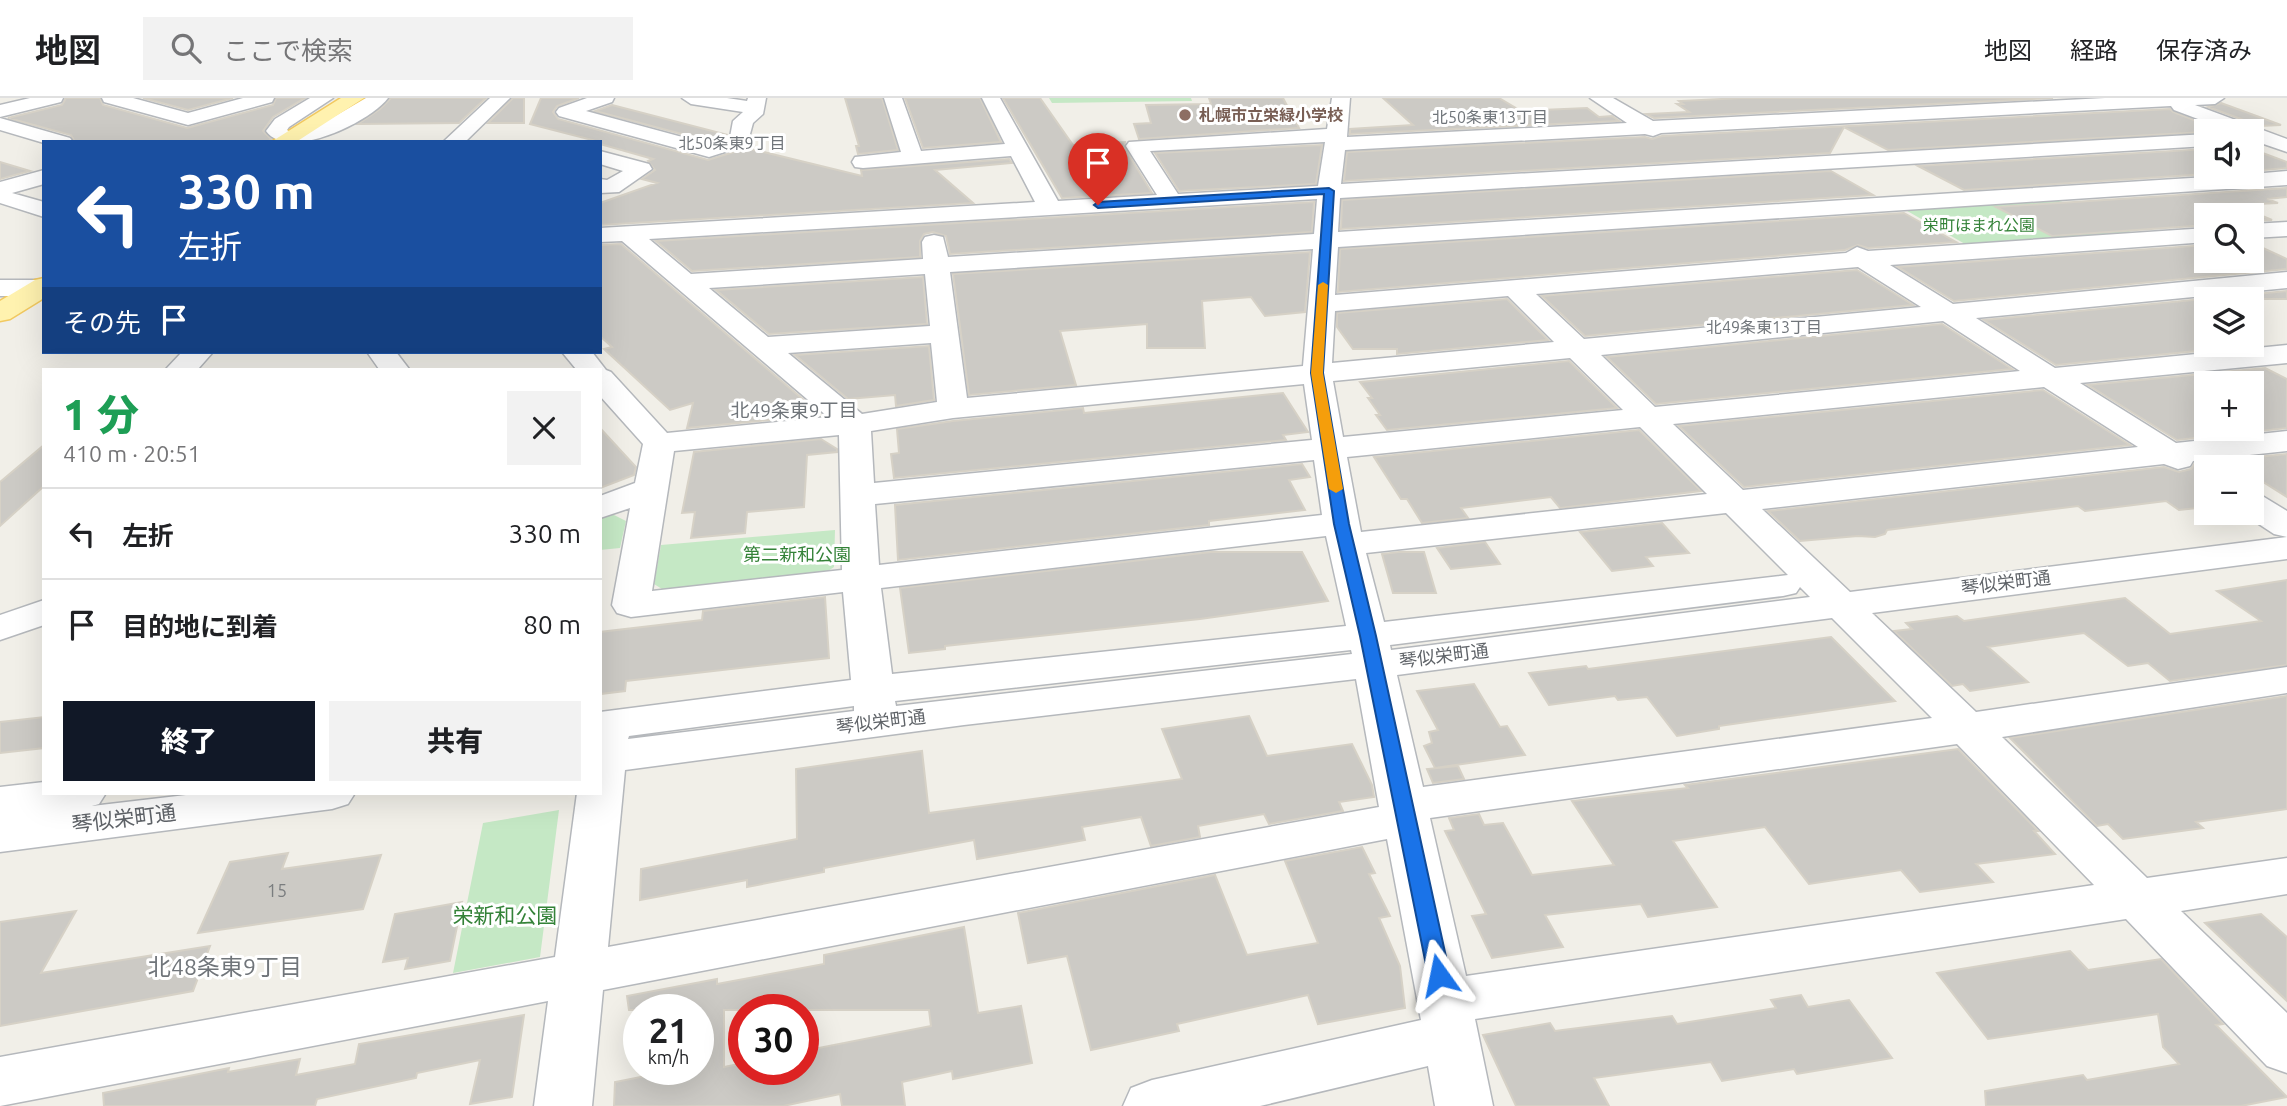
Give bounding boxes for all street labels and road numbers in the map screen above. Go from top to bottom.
street label: 琴似栄町通 [1960,567,2052,597]
street label: 琴似栄町通 [1398,640,1490,670]
street label: 琴似栄町通 [835,706,927,736]
street label: 琴似栄町通 [70,800,177,836]

